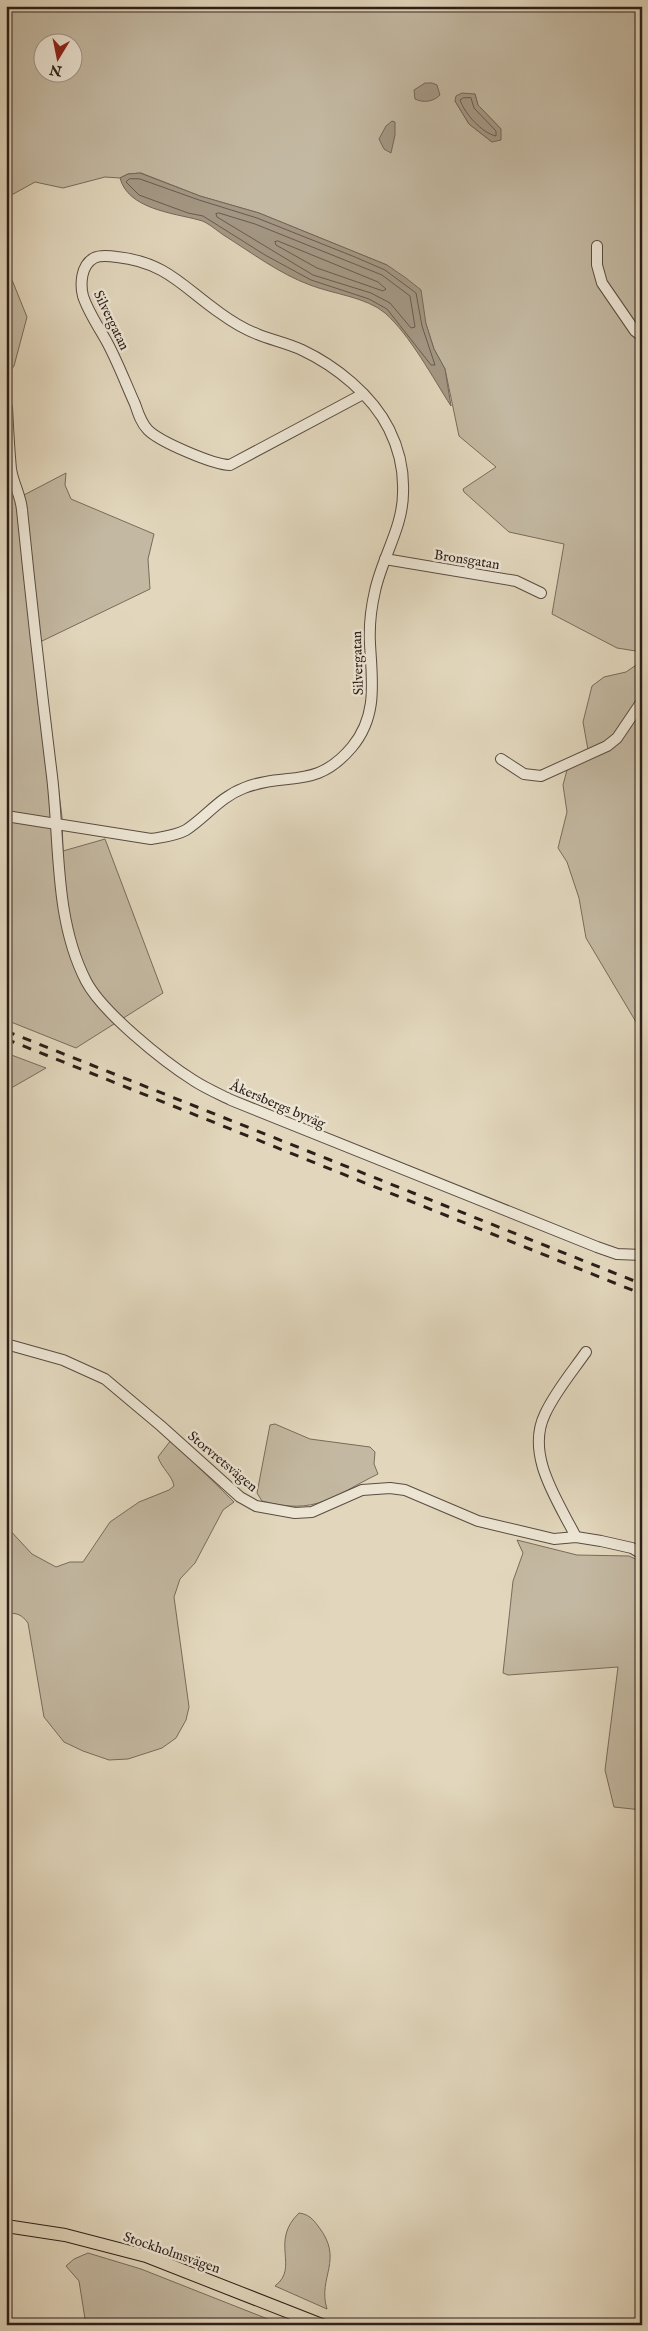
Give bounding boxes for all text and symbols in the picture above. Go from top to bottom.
north arrow [32,32,82,82]
text: N [48,60,64,80]
street label: Silvergatan [89,288,134,354]
street label: Bronsgatan [433,546,501,574]
street label: Silvergatan [348,630,368,695]
street label: Åkersbergs byväg [226,1075,329,1133]
street label: Storvretsvägen [184,1427,261,1497]
street label: Stockholmsvägen [121,2228,223,2278]

